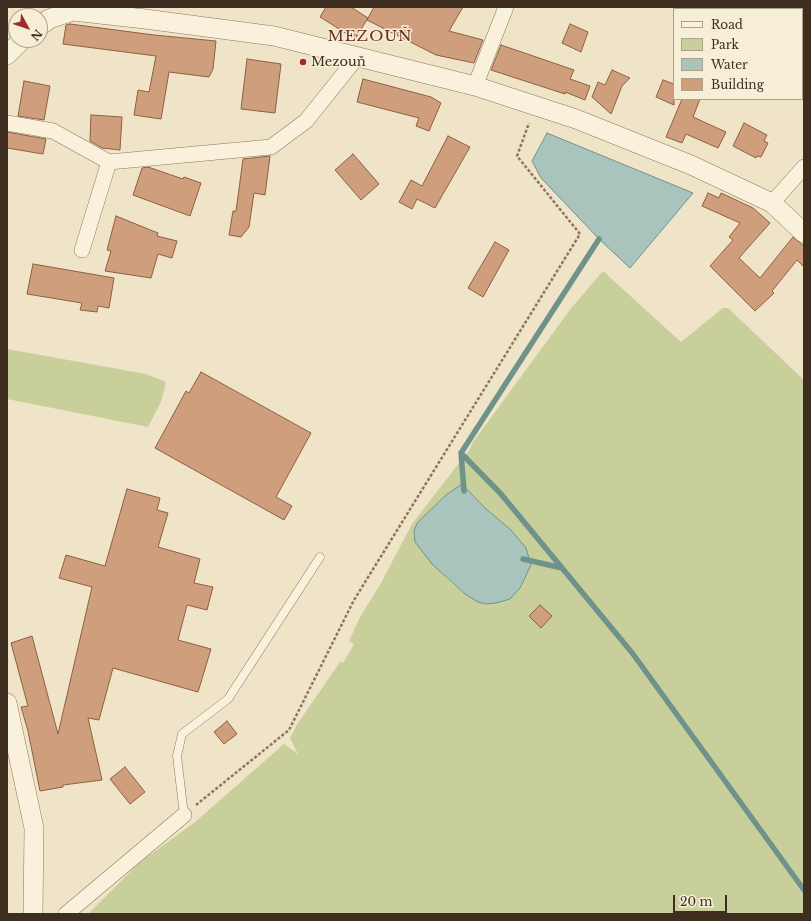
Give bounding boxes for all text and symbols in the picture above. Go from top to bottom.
north arrow [8,8,48,48]
legend [673,8,803,100]
text: Road [711,17,743,32]
text: N [28,27,45,44]
district label: MEZOUŇ [327,28,413,46]
text: Park [711,37,739,52]
place label: Mezouň [311,54,366,70]
marker: Mezouň [298,57,308,67]
text: Water [711,57,748,72]
text: Building [711,77,764,92]
scale bar [675,887,729,913]
text: 20 m [680,894,712,909]

